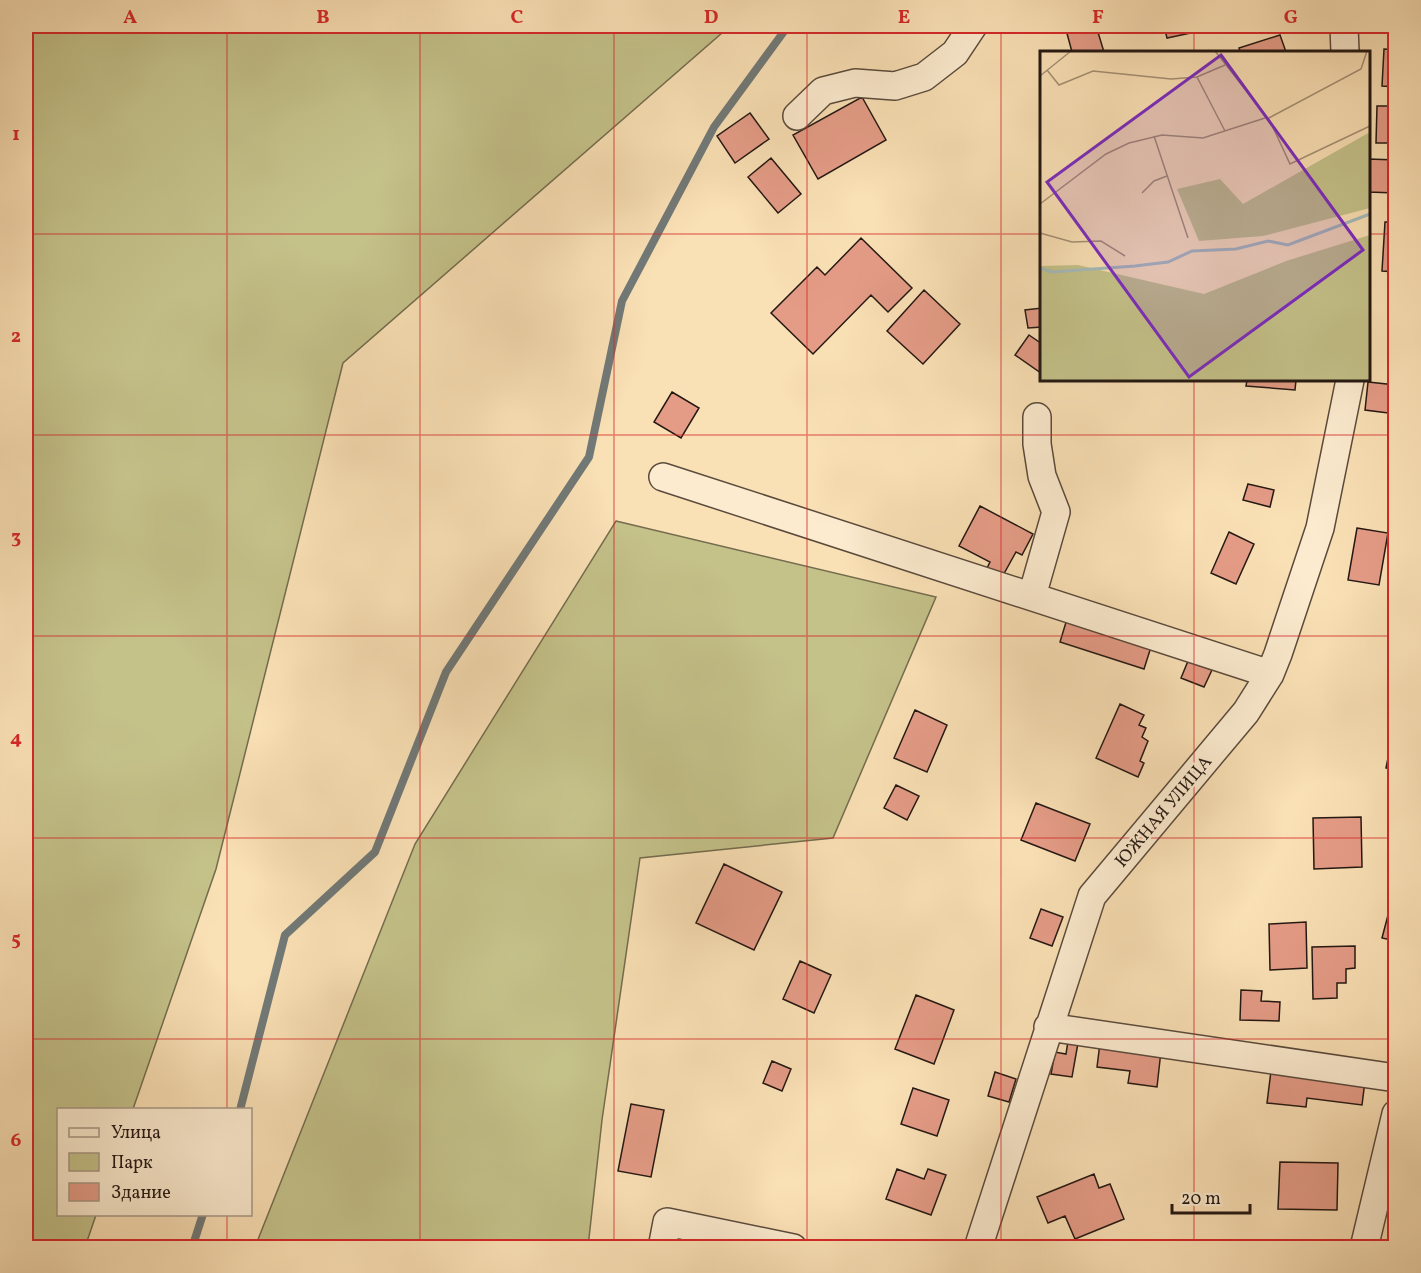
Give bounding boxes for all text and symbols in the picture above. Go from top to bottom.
text: A [123,4,137,32]
text: B [316,4,330,32]
text: C [511,4,524,32]
text: D [704,4,718,32]
text: E [898,4,910,32]
text: F [1092,4,1104,32]
text: G [1284,4,1298,32]
inset map [1040,51,1370,381]
text: 1 [12,121,20,149]
text: 2 [11,323,21,351]
text: 3 [11,524,21,552]
text: 4 [10,725,22,753]
street label: ЮЖНАЯ УЛИЦА [1110,750,1219,873]
text: 5 [11,926,21,954]
legend [57,1108,252,1216]
text: Улица [111,1121,161,1146]
text: 6 [11,1127,22,1155]
text: Парк [111,1151,153,1176]
scale bar [1172,1177,1250,1215]
text: Здание [111,1181,171,1206]
text: 20 m [1181,1187,1221,1212]

